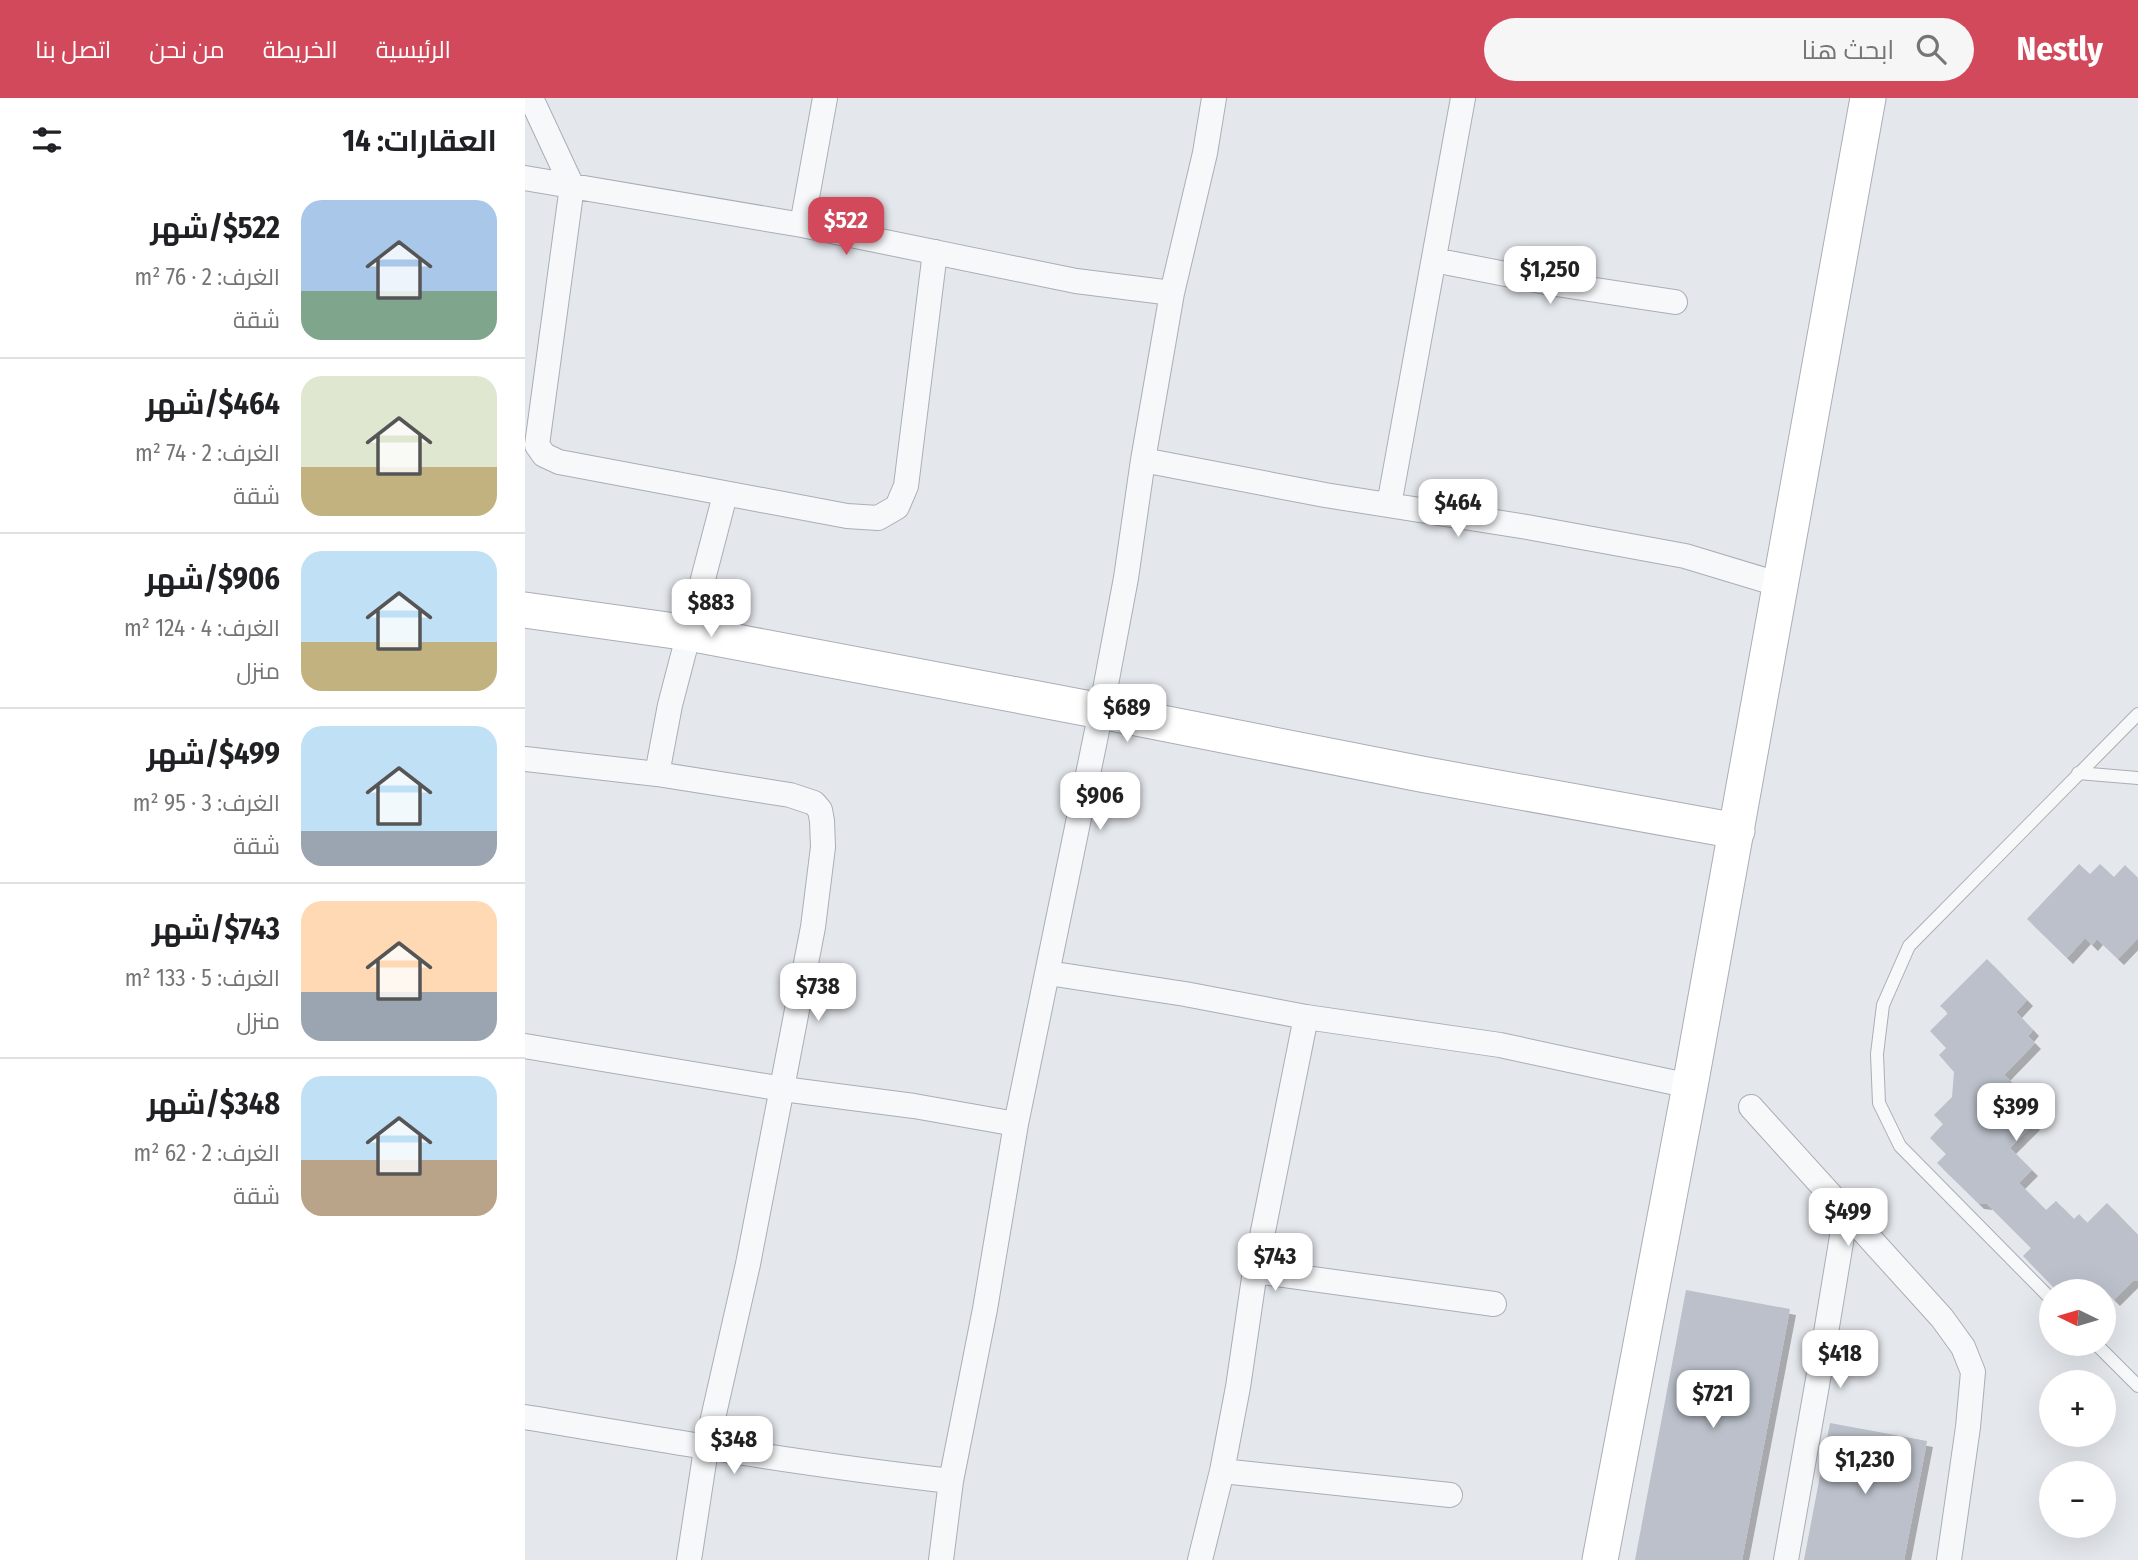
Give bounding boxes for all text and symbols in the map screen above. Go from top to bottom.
search box [1484,18,1974,81]
text: Nestly [2016,29,2103,69]
icon: search [1912,30,1950,68]
text: ابحث هنا [1801,35,1894,66]
text: اتصل بنا [35,36,111,64]
text: من نحن [149,36,225,64]
text: الخريطة [263,36,338,64]
text: الرئيسية [376,36,451,64]
icon: filters [28,121,66,159]
text: العقارات: 14 [343,123,497,159]
pin: $522 [805,198,887,257]
text: $522 [824,206,868,234]
text: $522/شهر [150,210,280,246]
icon: home [357,228,441,312]
pin: $1,250 [1493,246,1607,306]
text: $1,250 [1520,255,1580,283]
text: الغرف: 2 · 76 m² [135,263,280,291]
text: شقة [233,306,280,334]
text: $464/شهر [146,386,280,422]
icon: home [357,404,441,488]
text: الغرف: 2 · 74 m² [135,439,280,467]
pin: $464 [1417,480,1499,539]
text: شقة [233,482,280,510]
text: $464 [1434,488,1482,516]
text: $906/شهر [145,561,280,597]
icon: home [357,579,441,663]
pin: $883 [670,580,752,639]
text: $883 [688,588,734,616]
text: الغرف: 4 · 124 m² [124,614,280,642]
text: منزل [236,657,280,685]
pin: $689 [1086,684,1168,744]
text: $689 [1103,693,1151,721]
text: $499/شهر [146,736,280,772]
icon: home [357,754,441,838]
pin: $906 [1059,772,1141,832]
text: $906 [1076,781,1124,809]
text: الغرف: 3 · 95 m² [133,789,280,817]
text: شقة [233,832,280,860]
text: $743/شهر [152,911,280,947]
icon: home [357,929,441,1013]
text: الغرف: 5 · 133 m² [125,964,280,992]
pin: $738 [777,964,859,1023]
text: $738 [796,972,840,1000]
text: منزل [236,1007,280,1035]
pin: $399 [1975,1084,2057,1143]
text: $348/شهر [147,1086,280,1122]
text: $399 [1993,1092,2039,1120]
icon: home [357,1104,441,1188]
text: الغرف: 2 · 62 m² [133,1139,280,1167]
text: شقة [233,1182,280,1210]
pin: $499 [1807,1188,1889,1248]
text: $499 [1825,1197,1871,1225]
pin: $743 [1234,1234,1316,1293]
text: $743 [1254,1242,1296,1270]
north arrow [2039,1279,2116,1356]
map controls [2039,1279,2116,1538]
pin: $418 [1799,1330,1881,1390]
text: $418 [1818,1339,1862,1367]
pin: $721 [1672,1370,1754,1430]
button: + [2039,1370,2116,1447]
text: $721 [1693,1379,1733,1407]
pin: $348 [693,1416,775,1476]
text: $348 [711,1425,757,1453]
pin: $1,230 [1808,1436,1922,1496]
text: $1,230 [1835,1445,1895,1473]
button: − [2039,1461,2116,1538]

